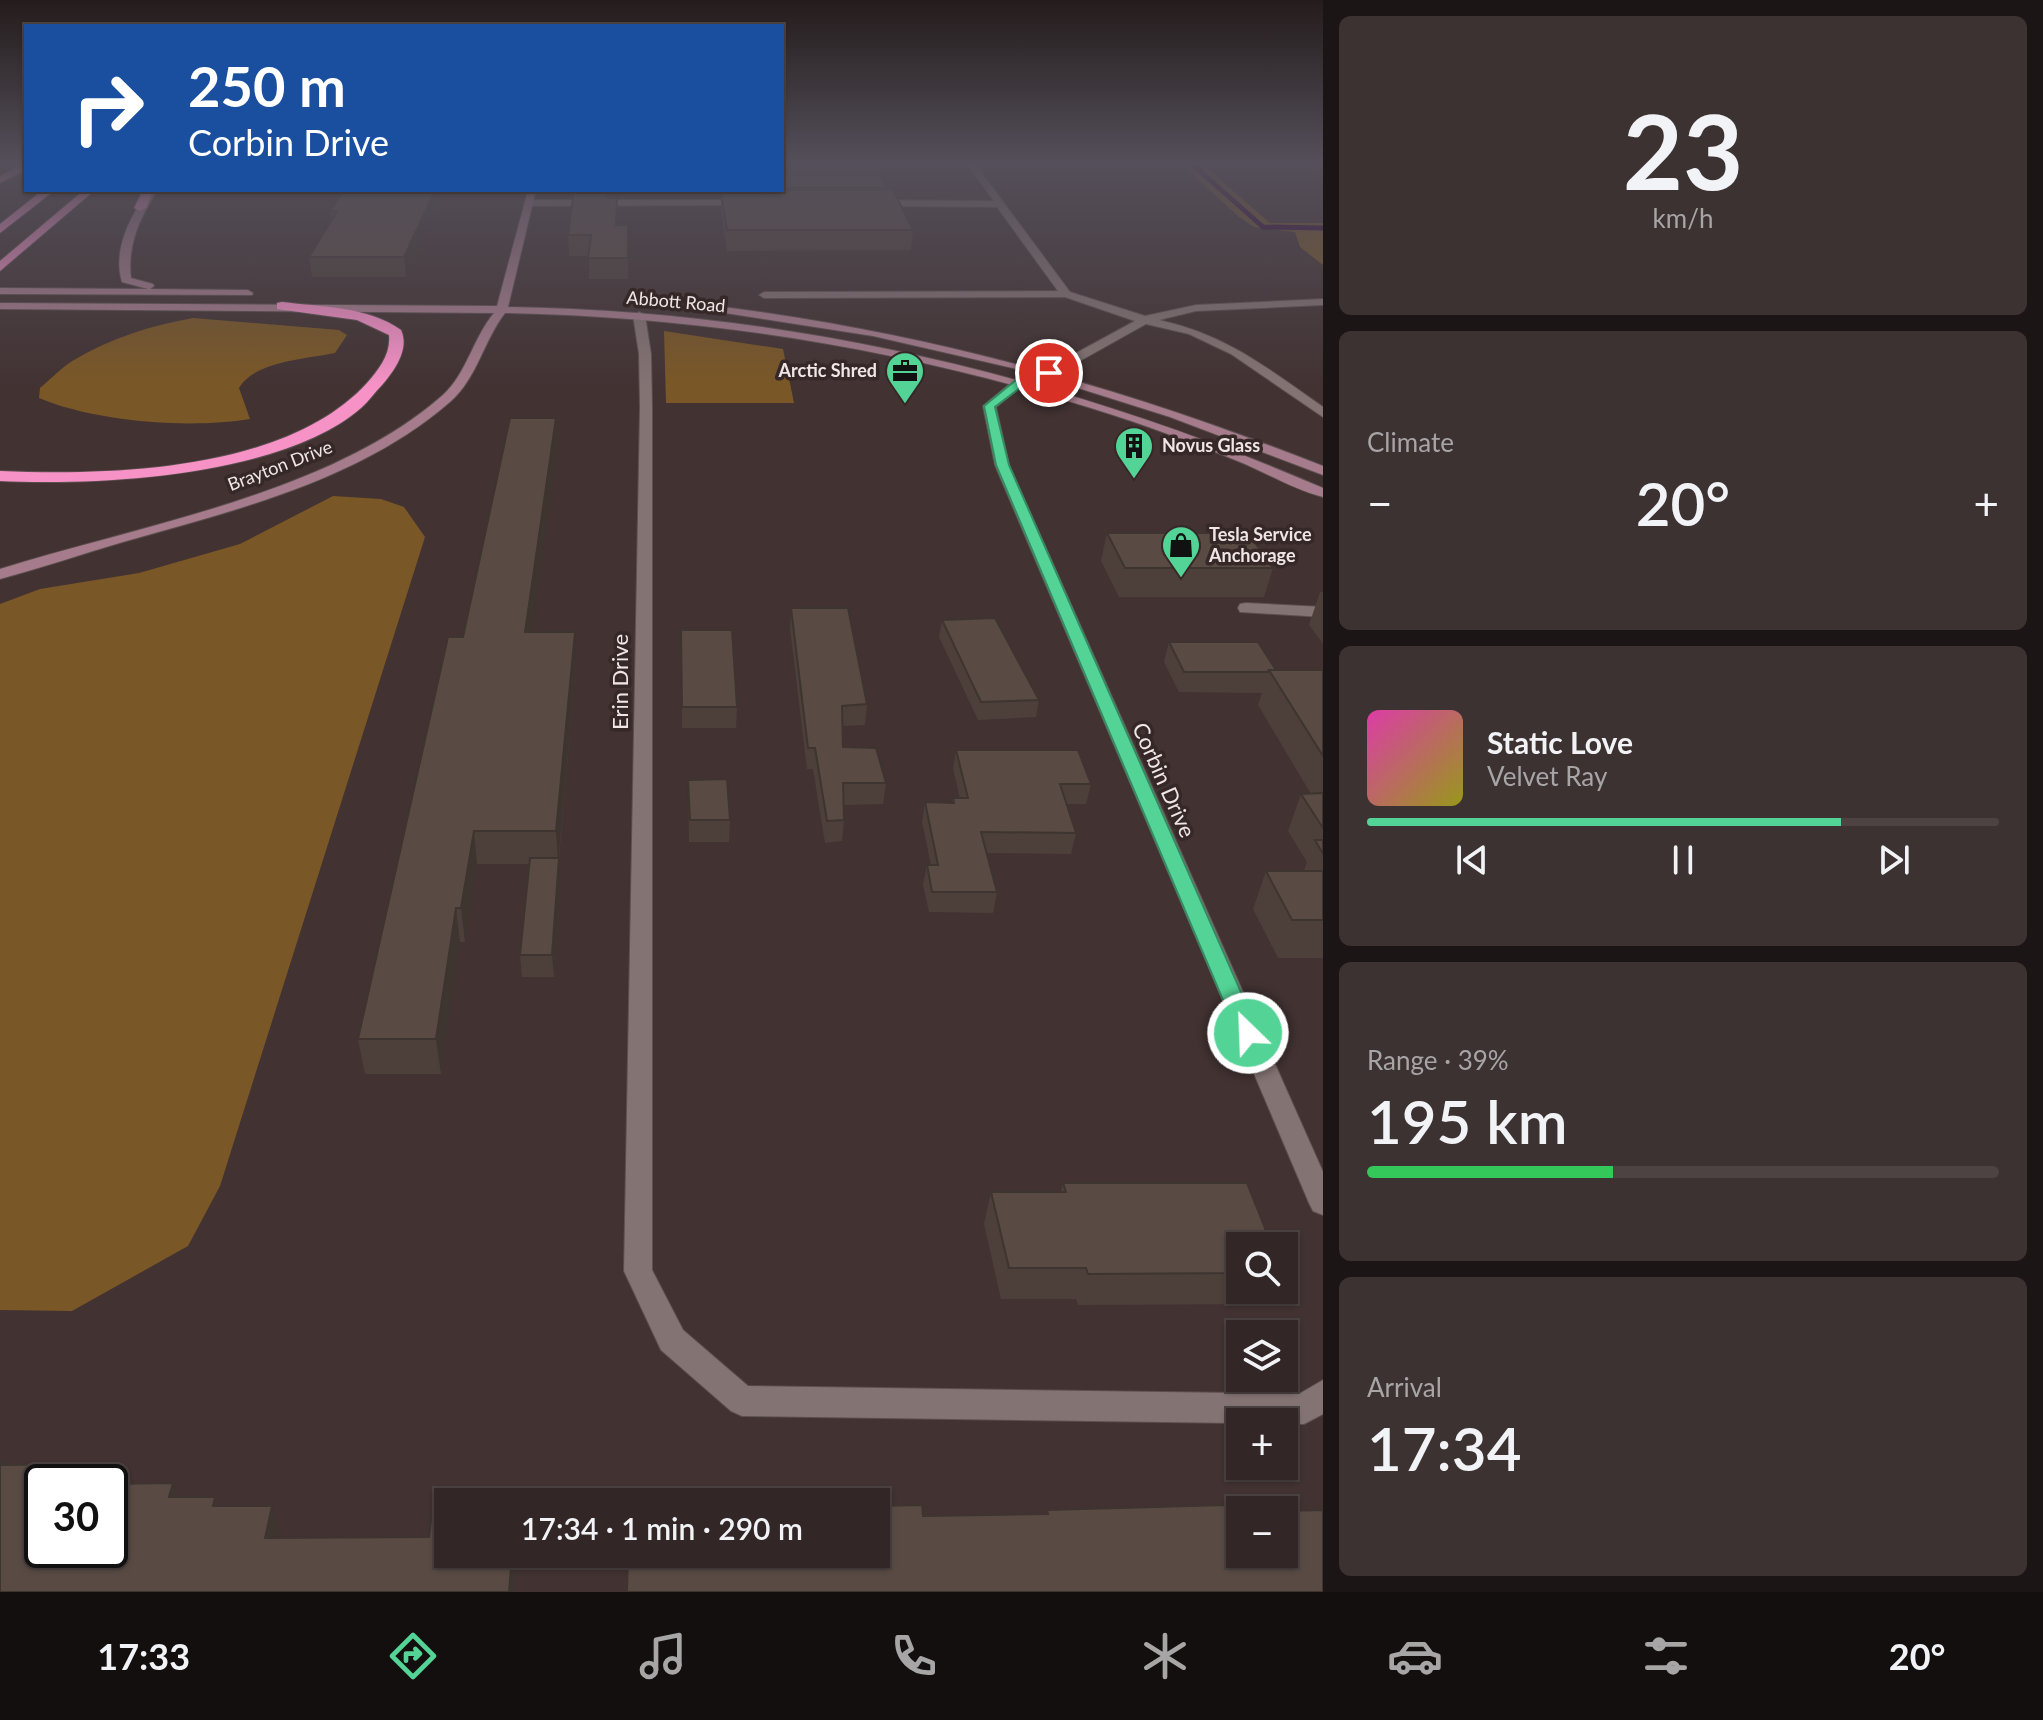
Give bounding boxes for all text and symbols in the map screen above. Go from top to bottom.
text: 250 m [188,52,346,119]
icon: right [56,56,160,160]
text: 23 [1623,87,1743,212]
text: Corbin Drive [188,120,389,164]
text: km/h [1653,202,1713,234]
street label: Abbott Road [626,286,726,316]
pin [1015,339,1083,407]
office icon: Arctic Shred [884,350,926,405]
icon: arrive [1027,351,1071,395]
place label: Arctic Shred [778,359,877,381]
building icon: Novus Glass [1113,425,1155,480]
text: Climate [1367,426,1454,458]
place label: Novus Glass [1162,434,1260,456]
street label: Brayton Drive [224,435,335,495]
text: 20° [1636,467,1730,539]
text: − [1367,477,1393,529]
text: + [1973,477,1999,529]
place label: Tesla Service Anchorage [1208,523,1312,566]
shop icon: Tesla Service Anchorage [1160,524,1202,579]
street label: Erin Drive [606,634,633,730]
street label: Corbin Drive [1127,718,1202,841]
text: Static Love [1487,724,1633,760]
text: Velvet Ray [1487,760,1607,792]
icon: previous [1450,838,1494,882]
icon: pause [1661,838,1705,882]
icon: next [1872,838,1916,882]
position arrow [1206,991,1290,1075]
text: Range · 39% [1367,1044,1509,1076]
text: 195 km [1367,1085,1568,1157]
map controls [1226,1232,1298,1568]
button: search [1226,1232,1298,1304]
button: layers [1226,1320,1298,1392]
text: Arrival [1367,1371,1442,1403]
button: + [1226,1408,1298,1480]
text: 17:34 [1367,1412,1521,1484]
speed limit sign: 30 [24,1464,128,1568]
button: − [1226,1496,1298,1568]
text: 17:34 · 1 min · 290 m [521,1510,803,1546]
icon: directions [385,1628,441,1684]
icon: music [635,1628,691,1684]
icon: phone [886,1628,942,1684]
icon: climate [1137,1628,1193,1684]
icon: car [1387,1628,1443,1684]
icon: filters [1638,1628,1694,1684]
text: 17:33 [97,1634,190,1678]
text: 20° [1889,1634,1946,1678]

